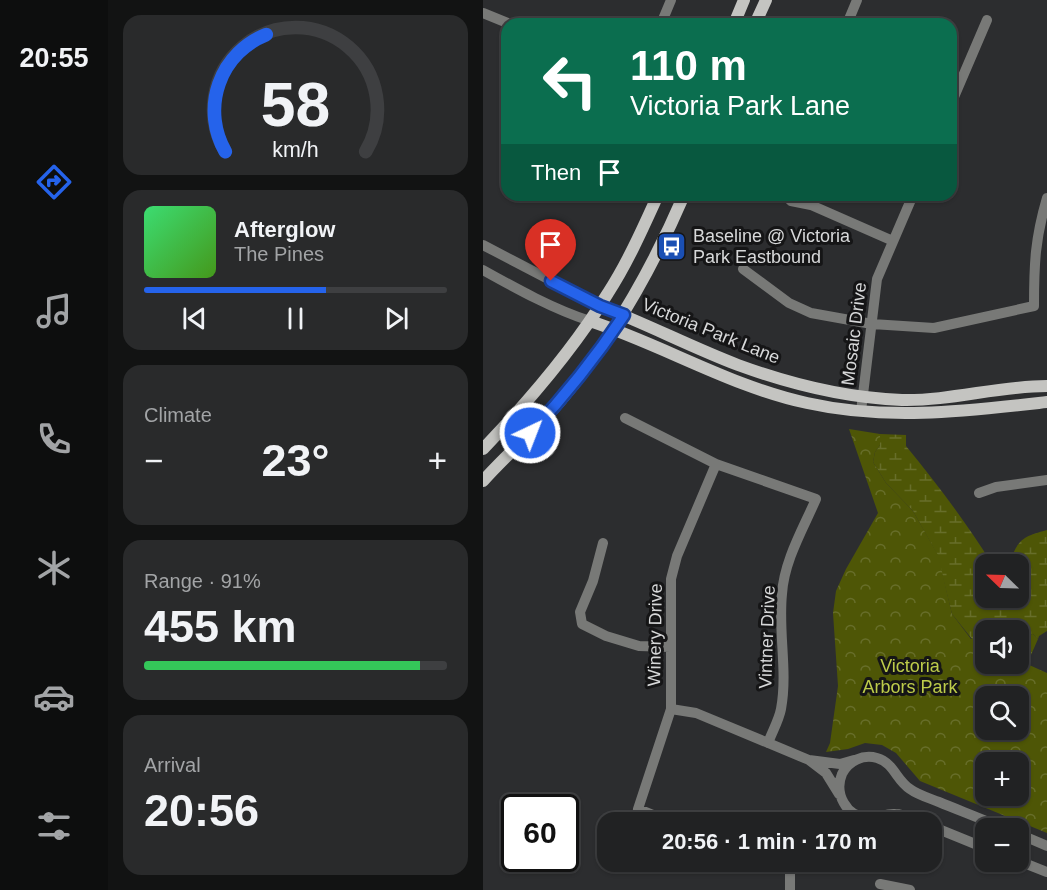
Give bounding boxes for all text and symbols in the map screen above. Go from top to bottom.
icon: left [531,42,609,120]
text: 110 m [630,42,747,89]
text: 20:55 [19,43,89,73]
text: 58 [261,70,330,139]
text: Victoria Park Lane [630,91,850,121]
text: km/h [272,138,319,162]
icon: arrive [593,156,626,189]
text: Then [531,160,581,185]
icon: directions [33,161,75,203]
text: Afterglow [234,217,335,242]
pin [525,219,576,281]
place label: Baseline @ Victoria Park Eastbound [693,226,851,267]
icon: arrive [534,228,567,261]
bus stop icon: Baseline @ Victoria Park Eastbound [656,230,688,262]
text: The Pines [234,243,324,265]
street label: Mosaic Drive [838,281,870,387]
icon: music [33,290,75,332]
street label: Victoria Park Lane [639,294,783,368]
icon: previous [178,302,211,335]
icon: pause [279,302,312,335]
icon: next [380,302,413,335]
position arrow [498,401,562,465]
text: Climate [144,404,212,426]
icon: phone [33,418,75,460]
text: 23° [261,435,330,486]
text: − [144,442,163,479]
text: + [428,442,447,479]
icon: climate [33,547,75,589]
north arrow [975,554,1029,608]
map controls [975,554,1029,872]
text: Range · 91% [144,570,261,592]
street label: Winery Drive [644,583,666,687]
street label: Vintner Drive [755,585,779,689]
text: 455 km [144,601,297,652]
button: sound [975,620,1029,674]
park label: Victoria Arbors Park [862,656,959,697]
icon: car [33,676,75,718]
button: search [975,686,1029,740]
button: + [975,752,1029,806]
text: Arrival [144,754,201,776]
text: 20:56 [144,785,259,836]
speed limit sign: 60 [501,794,579,872]
icon: filters [33,805,75,847]
button: − [975,818,1029,872]
text: 20:56 · 1 min · 170 m [662,829,877,854]

